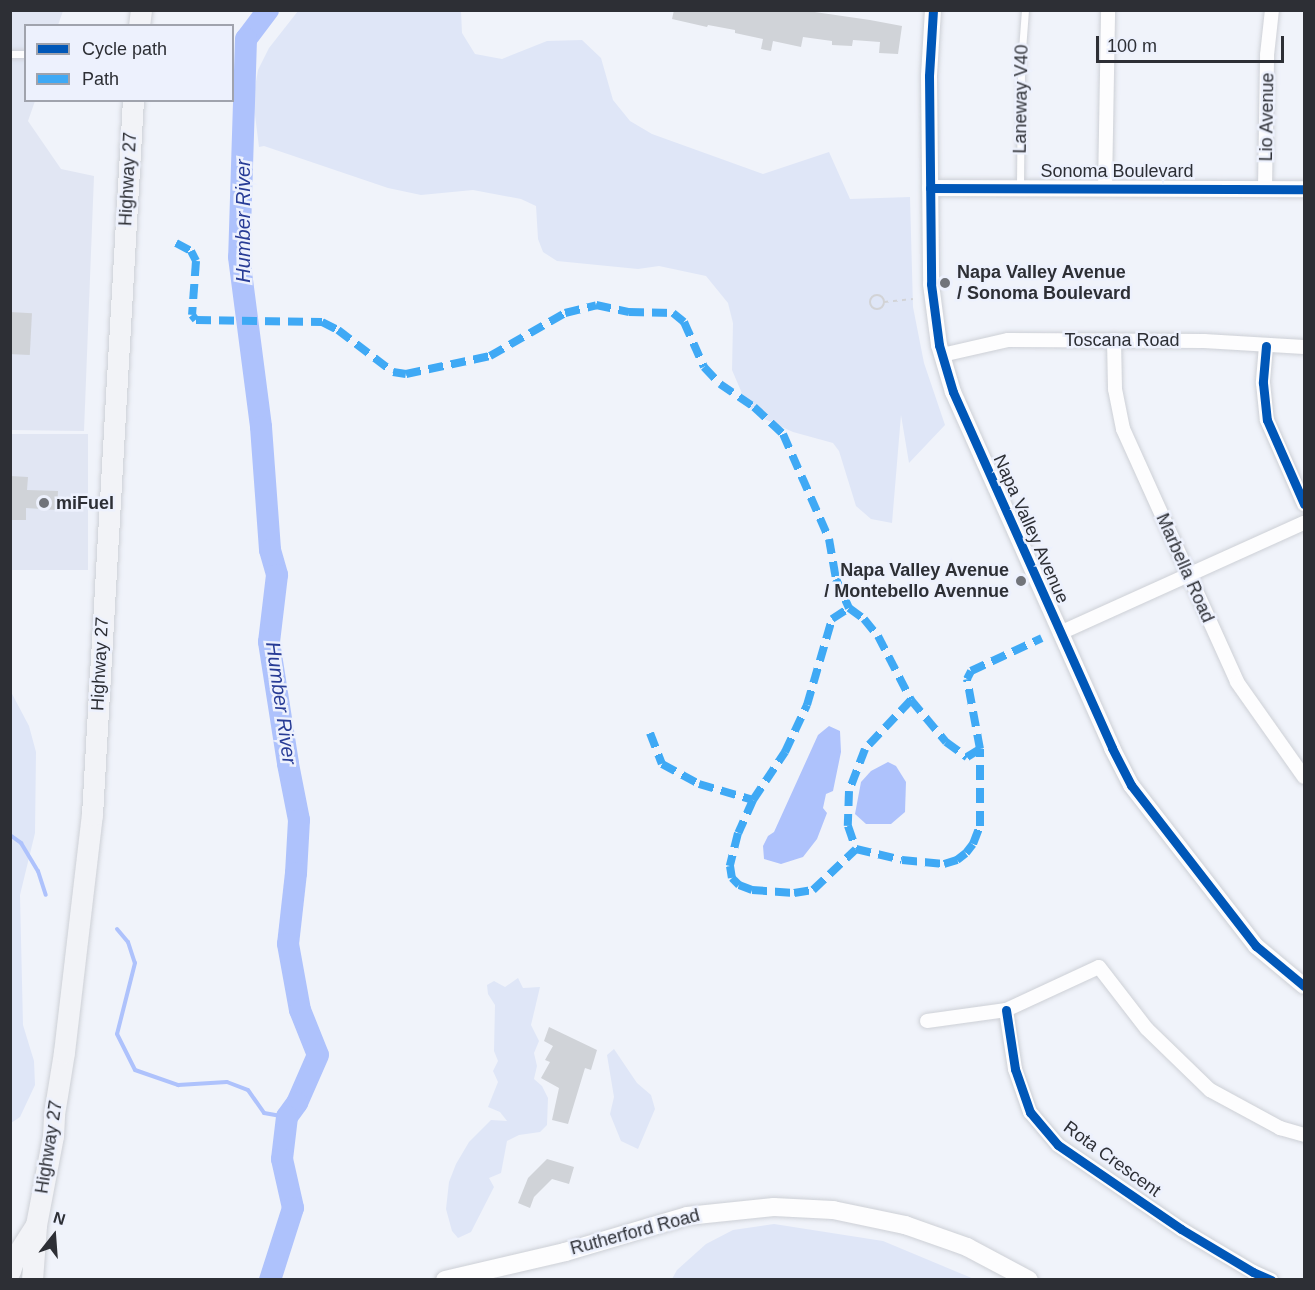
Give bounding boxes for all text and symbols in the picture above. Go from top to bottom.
legend [24,24,234,102]
scale bar [1099,24,1286,62]
text: 100 m [1107,36,1157,56]
text: Cycle path [82,39,167,59]
street label: Laneway V40 [1009,44,1033,154]
text: Path [82,69,119,89]
street label: Lio Avenue [1255,72,1279,162]
street label: Highway 27 [115,131,141,227]
water label: Humber River [231,159,255,283]
street label: Sonoma Boulevard [1040,160,1194,182]
place label: Napa Valley Avenue / Sonoma Boulevard [957,262,1131,304]
marker: Napa Valley Avenue / Sonoma Boulevard [938,276,952,290]
street label: Toscana Road [1064,329,1180,351]
street label: Napa Valley Avenue [988,451,1074,607]
place label: miFuel [56,492,114,514]
marker: miFuel [37,496,51,510]
street label: Marbella Road [1151,510,1219,626]
place label: Napa Valley Avenue / Montebello Avennue [824,560,1009,602]
marker: Napa Valley Avenue / Montebello Avennue [1014,574,1028,588]
street label: Highway 27 [87,616,113,712]
water label: Humber River [261,640,301,766]
street label: Highway 27 [31,1099,67,1195]
street label: Rota Crescent [1059,1116,1165,1202]
street label: Rutherford Road [568,1204,702,1260]
north arrow [24,1206,84,1266]
text: N [51,1208,67,1228]

